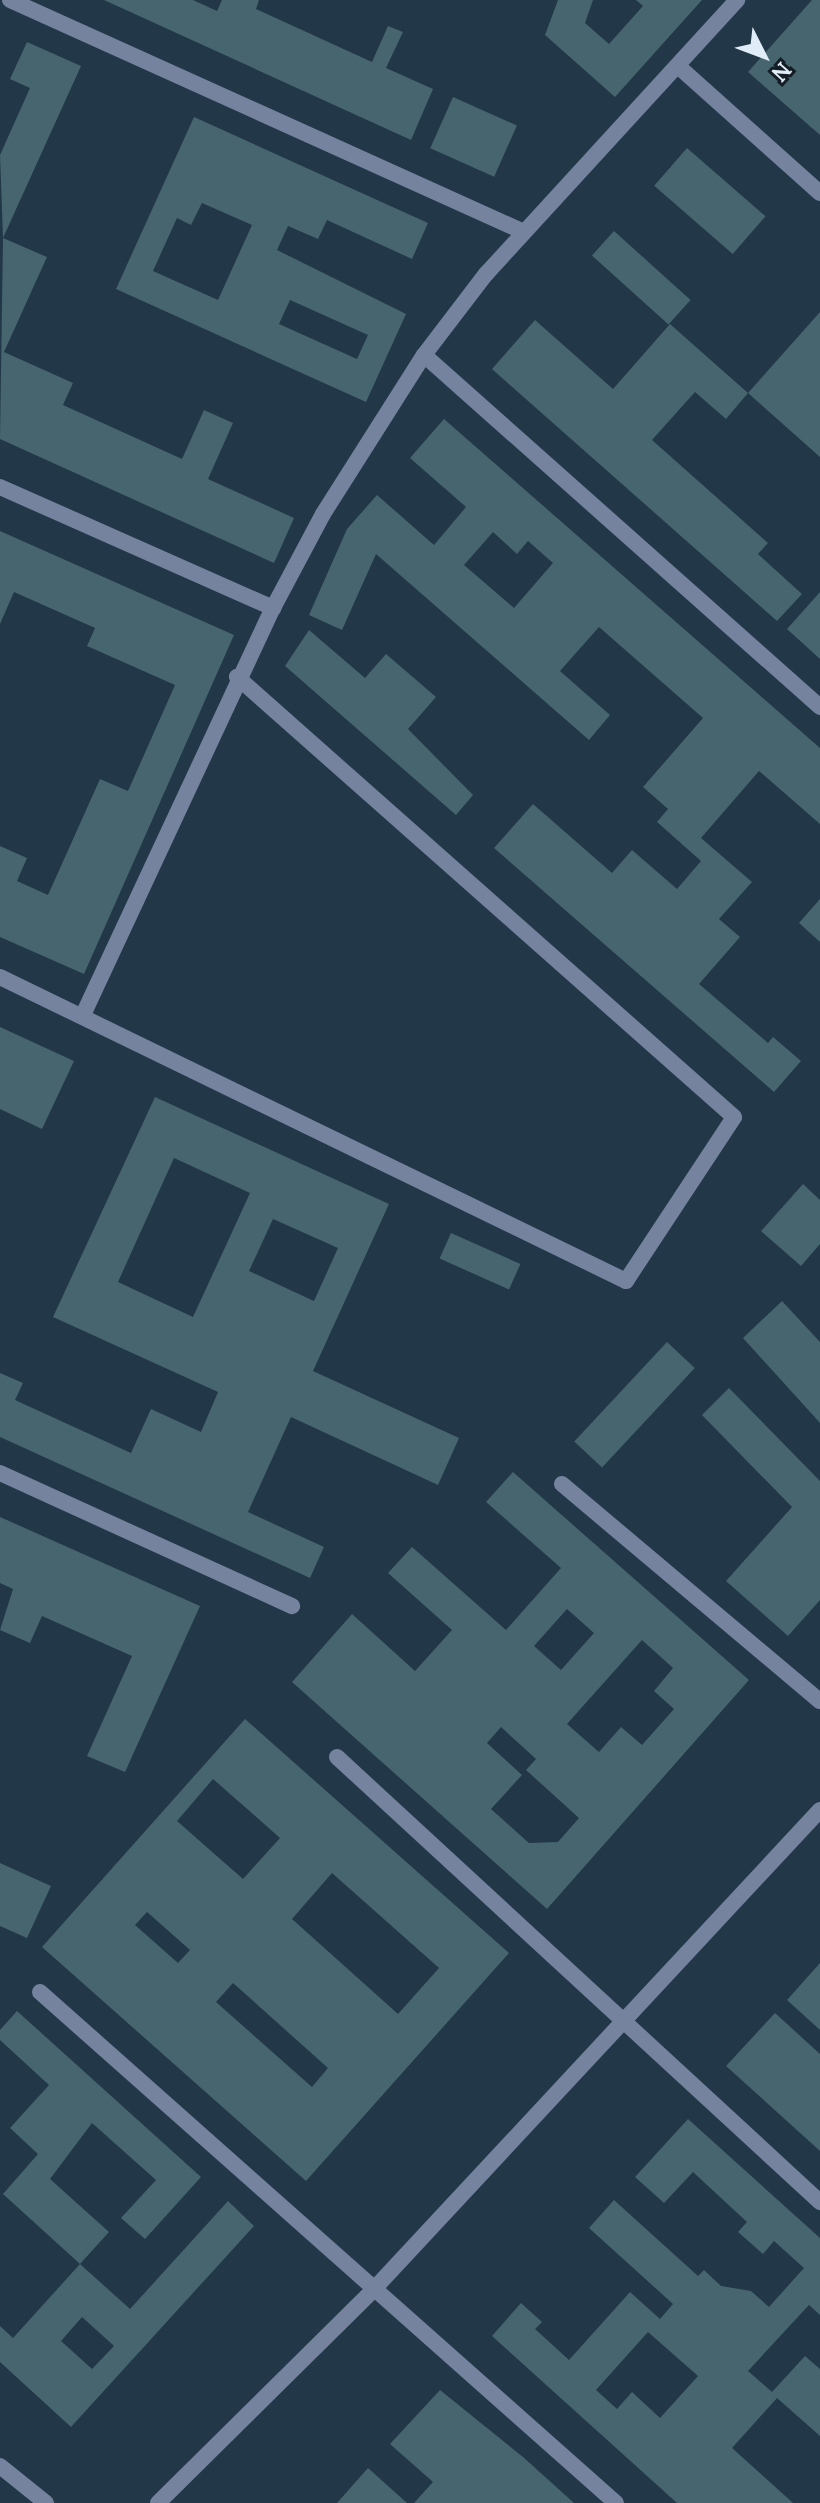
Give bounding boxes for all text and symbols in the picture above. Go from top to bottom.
north arrow [724,16,804,96]
text: N [766,56,798,88]

